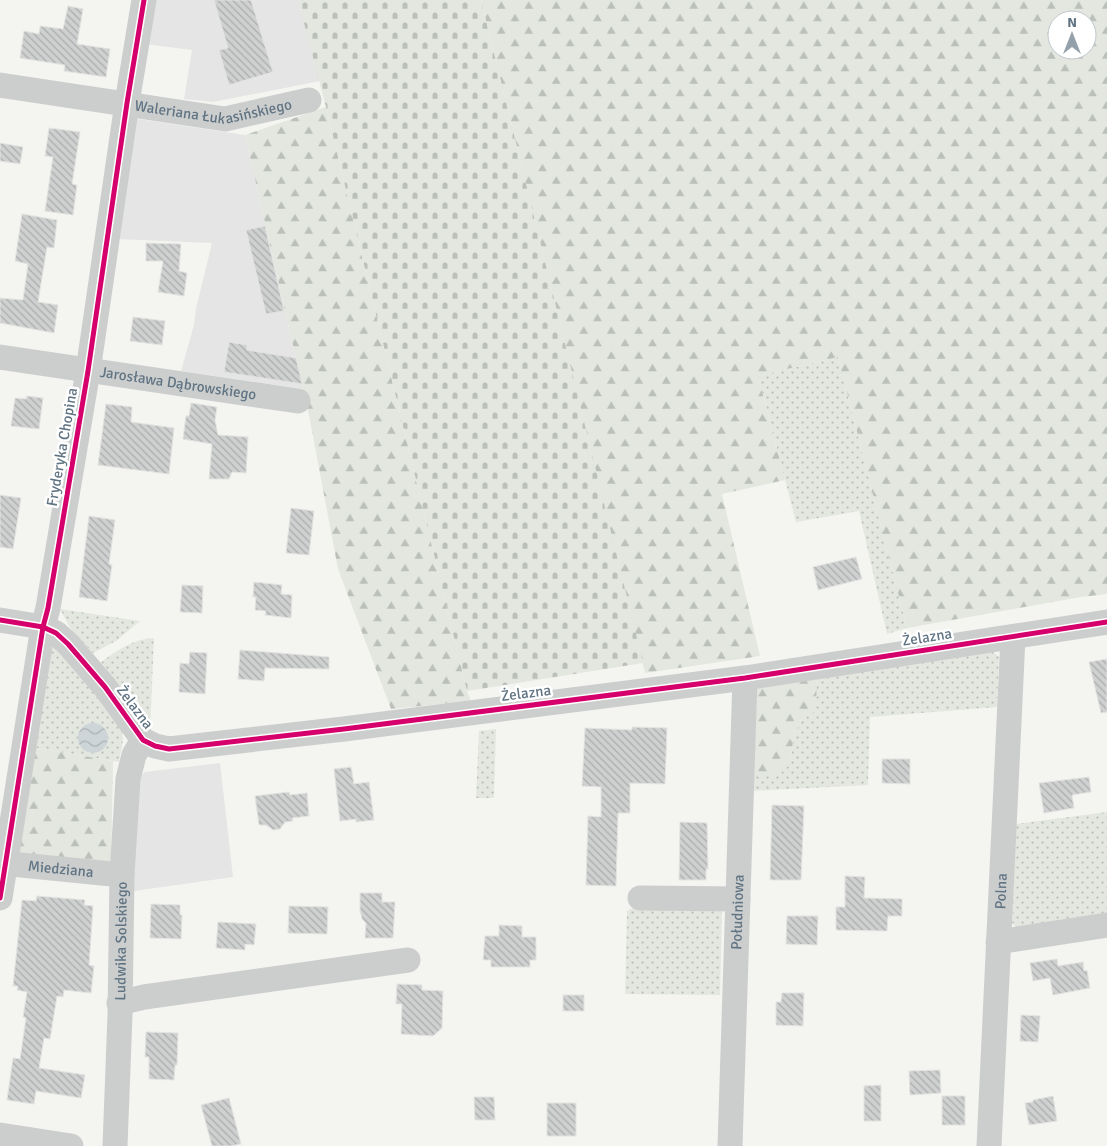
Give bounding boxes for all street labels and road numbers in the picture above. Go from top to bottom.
street label: Waleriana Łukasińskiego [133,95,294,128]
street label: Jarosława Dąbrowskiego [99,363,258,404]
street label: Fryderyka Chopina [43,386,81,508]
street label: Żelazna [901,624,953,650]
street label: Żelazna [500,681,552,705]
street label: Żelazna [113,682,157,732]
street label: Miedziana [27,857,94,881]
street label: Polna [991,873,1011,910]
street label: Południowa [727,874,748,950]
street label: Ludwika Solskiego [111,881,131,1001]

